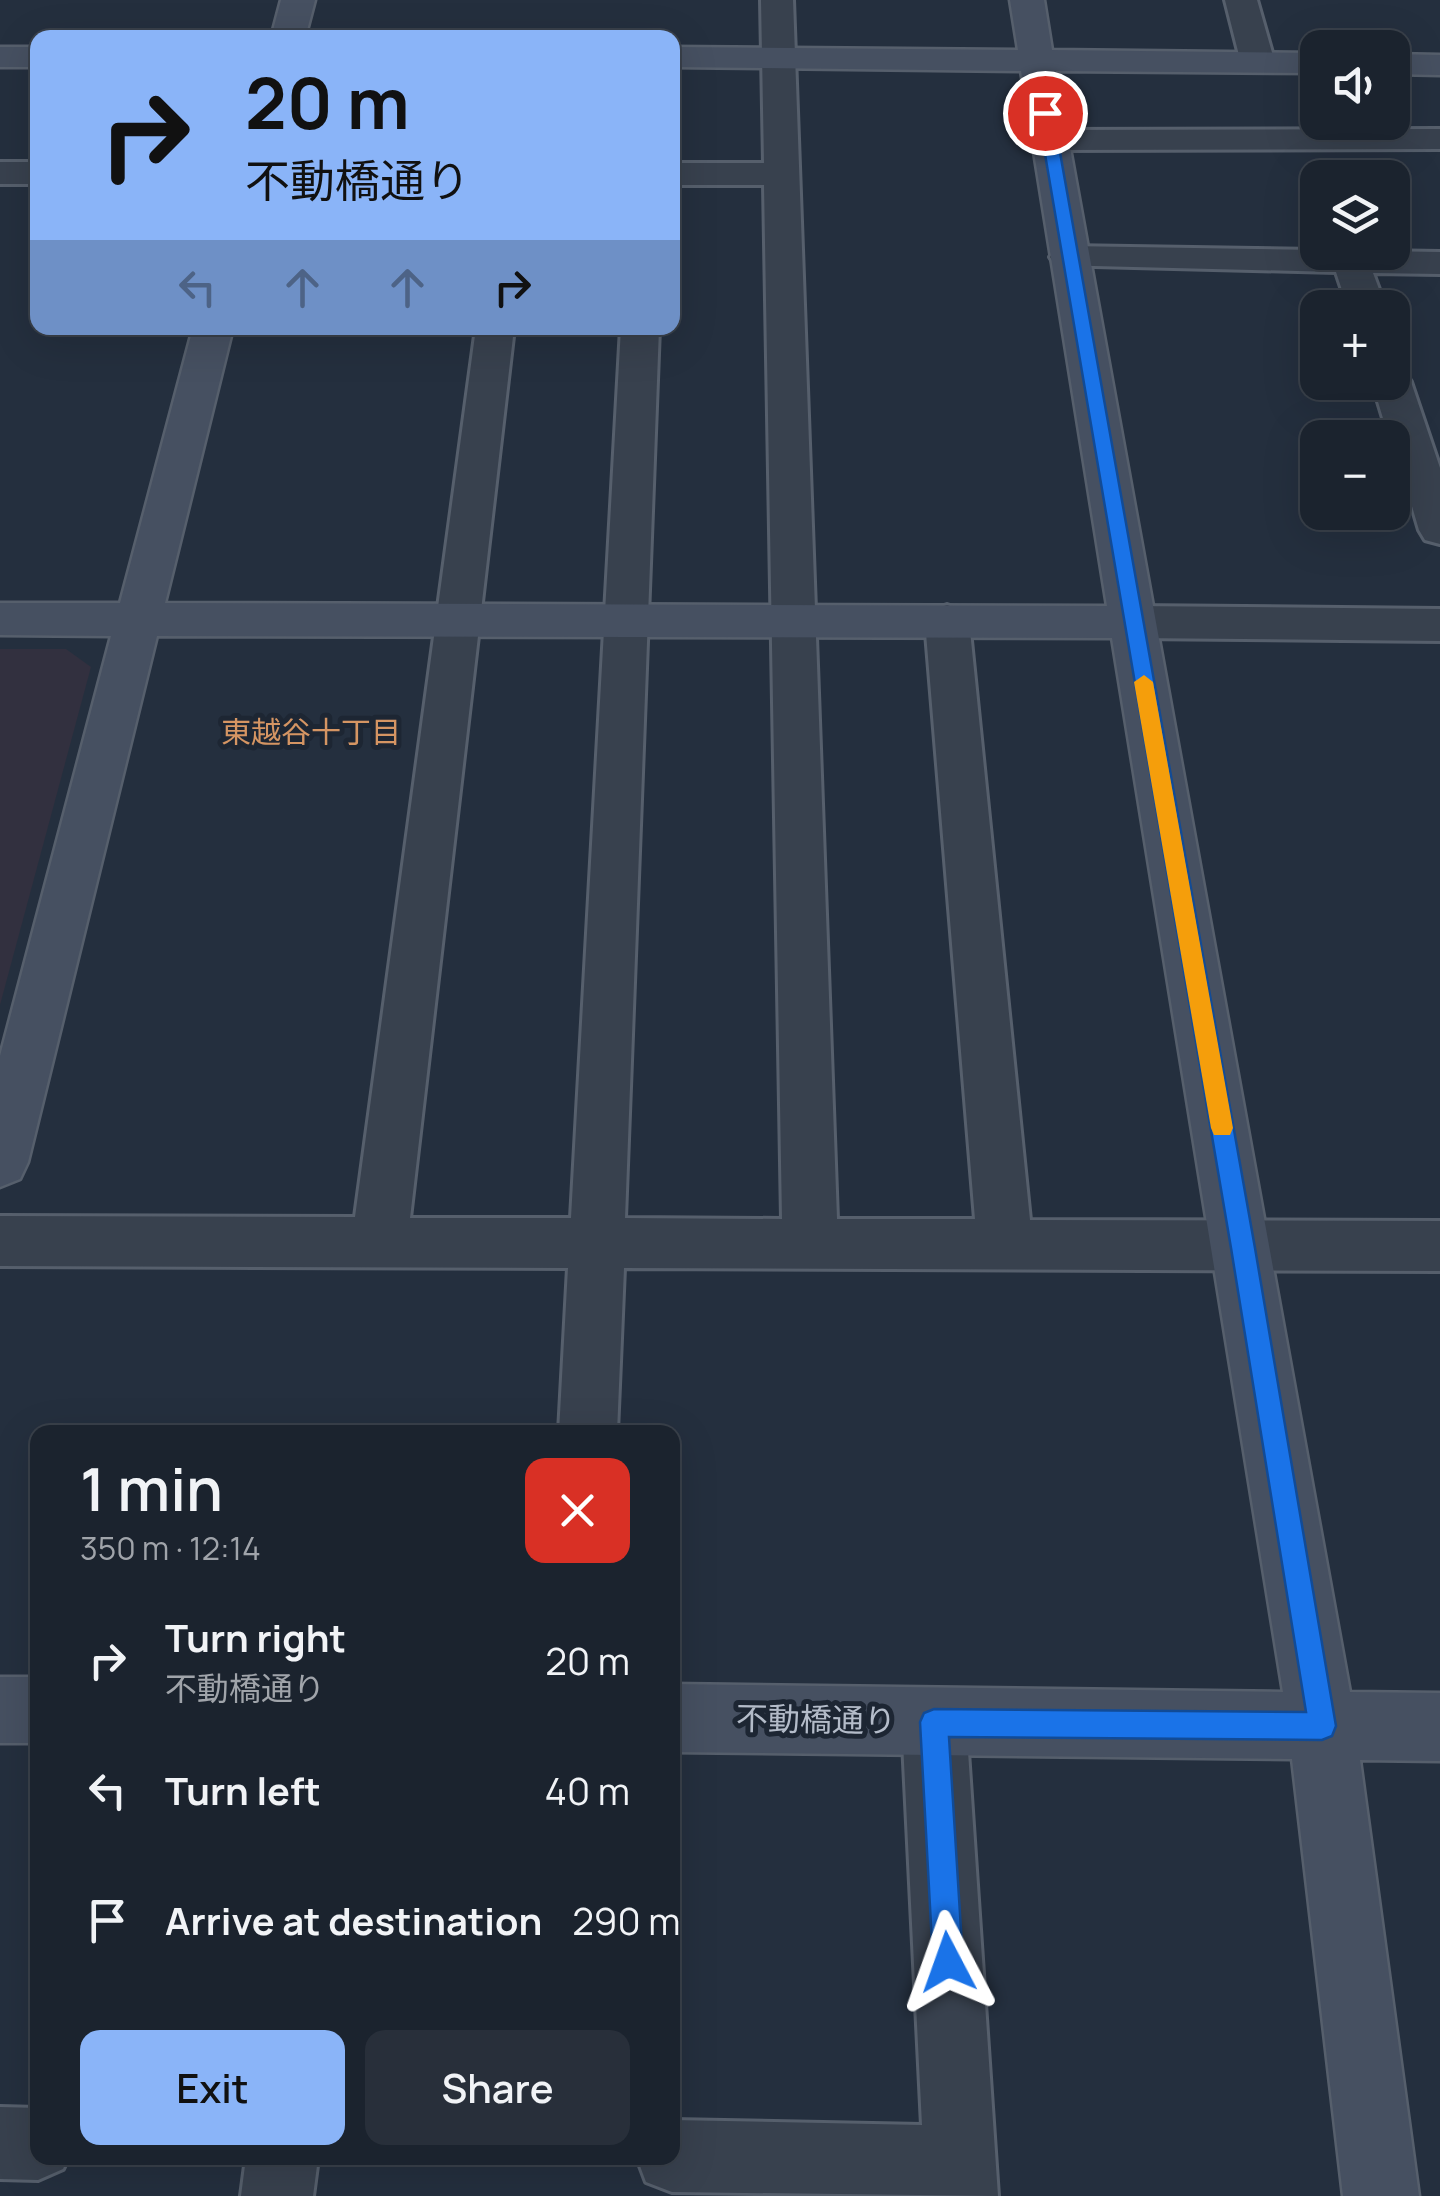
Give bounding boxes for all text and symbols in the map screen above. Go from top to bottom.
map controls [1300,30,1410,530]
button: sound [1300,30,1410,140]
text: 20 m [245,54,410,150]
icon: right [80,70,210,200]
pin [1003,71,1088,156]
icon: arrive [1018,86,1073,141]
text: 不動橋通り [245,149,470,211]
button: layers [1300,160,1410,270]
icon: left [170,260,225,315]
icon: ahead [275,260,330,315]
icon: ahead [380,260,435,315]
icon: right [485,260,540,315]
button: + [1300,290,1410,400]
button: − [1300,420,1410,530]
district label: 東越谷十丁目 [221,711,401,752]
text: 1 min [80,1447,223,1529]
button: close [525,1458,630,1563]
text: 350 m · 12:14 [80,1526,261,1570]
text: Turn right [165,1611,346,1663]
icon: right [80,1633,135,1688]
text: 20 m [545,1634,630,1686]
text: 不動橋通り [165,1666,325,1710]
street label: 不動橋通り [736,1696,896,1742]
icon: left [80,1763,135,1818]
text: Turn left [165,1764,321,1816]
text: 40 m [545,1764,630,1816]
icon: arrive [80,1893,135,1948]
text: Arrive at destination [165,1894,542,1946]
text: 290 m [572,1894,680,1946]
position arrow [896,1910,1000,2014]
button: Exit [80,2030,345,2145]
button: Share [365,2030,630,2145]

